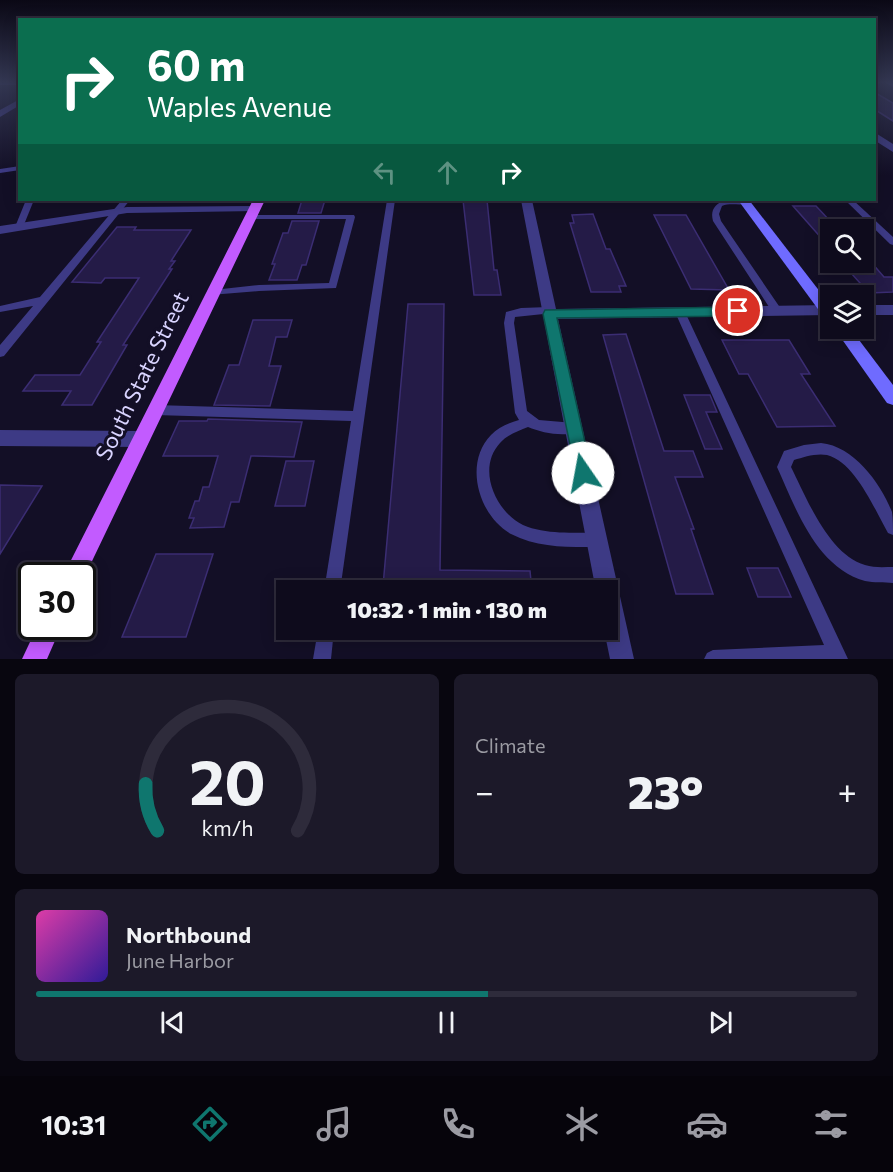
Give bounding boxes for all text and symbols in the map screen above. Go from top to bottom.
text: 60 m [147,38,246,90]
icon: right [48,42,126,120]
text: Waples Avenue [147,90,332,123]
icon: left [368,156,401,189]
icon: ahead [431,156,464,189]
icon: right [494,156,527,189]
map controls [820,219,874,339]
button: search [820,219,874,273]
pin [712,285,763,336]
button: layers [820,285,874,339]
street label: South State Street [89,287,194,465]
icon: arrive [721,294,754,327]
position arrow [551,441,615,505]
speed limit sign: 30 [18,562,96,640]
text: 10:32 · 1 min · 130 m [347,596,547,623]
text: Climate [475,733,545,757]
text: 20 [189,742,265,818]
text: 23° [628,763,704,818]
text: − [475,770,494,811]
text: + [838,770,857,811]
text: km/h [201,814,253,840]
text: Northbound [126,921,251,948]
text: June Harbor [126,948,234,972]
icon: previous [156,1006,189,1039]
icon: pause [430,1006,463,1039]
icon: next [704,1006,737,1039]
icon: directions [189,1103,231,1145]
icon: music [313,1103,355,1145]
icon: phone [437,1103,479,1145]
icon: climate [561,1103,603,1145]
icon: car [686,1103,728,1145]
icon: filters [810,1103,852,1145]
text: 10:31 [41,1108,106,1141]

